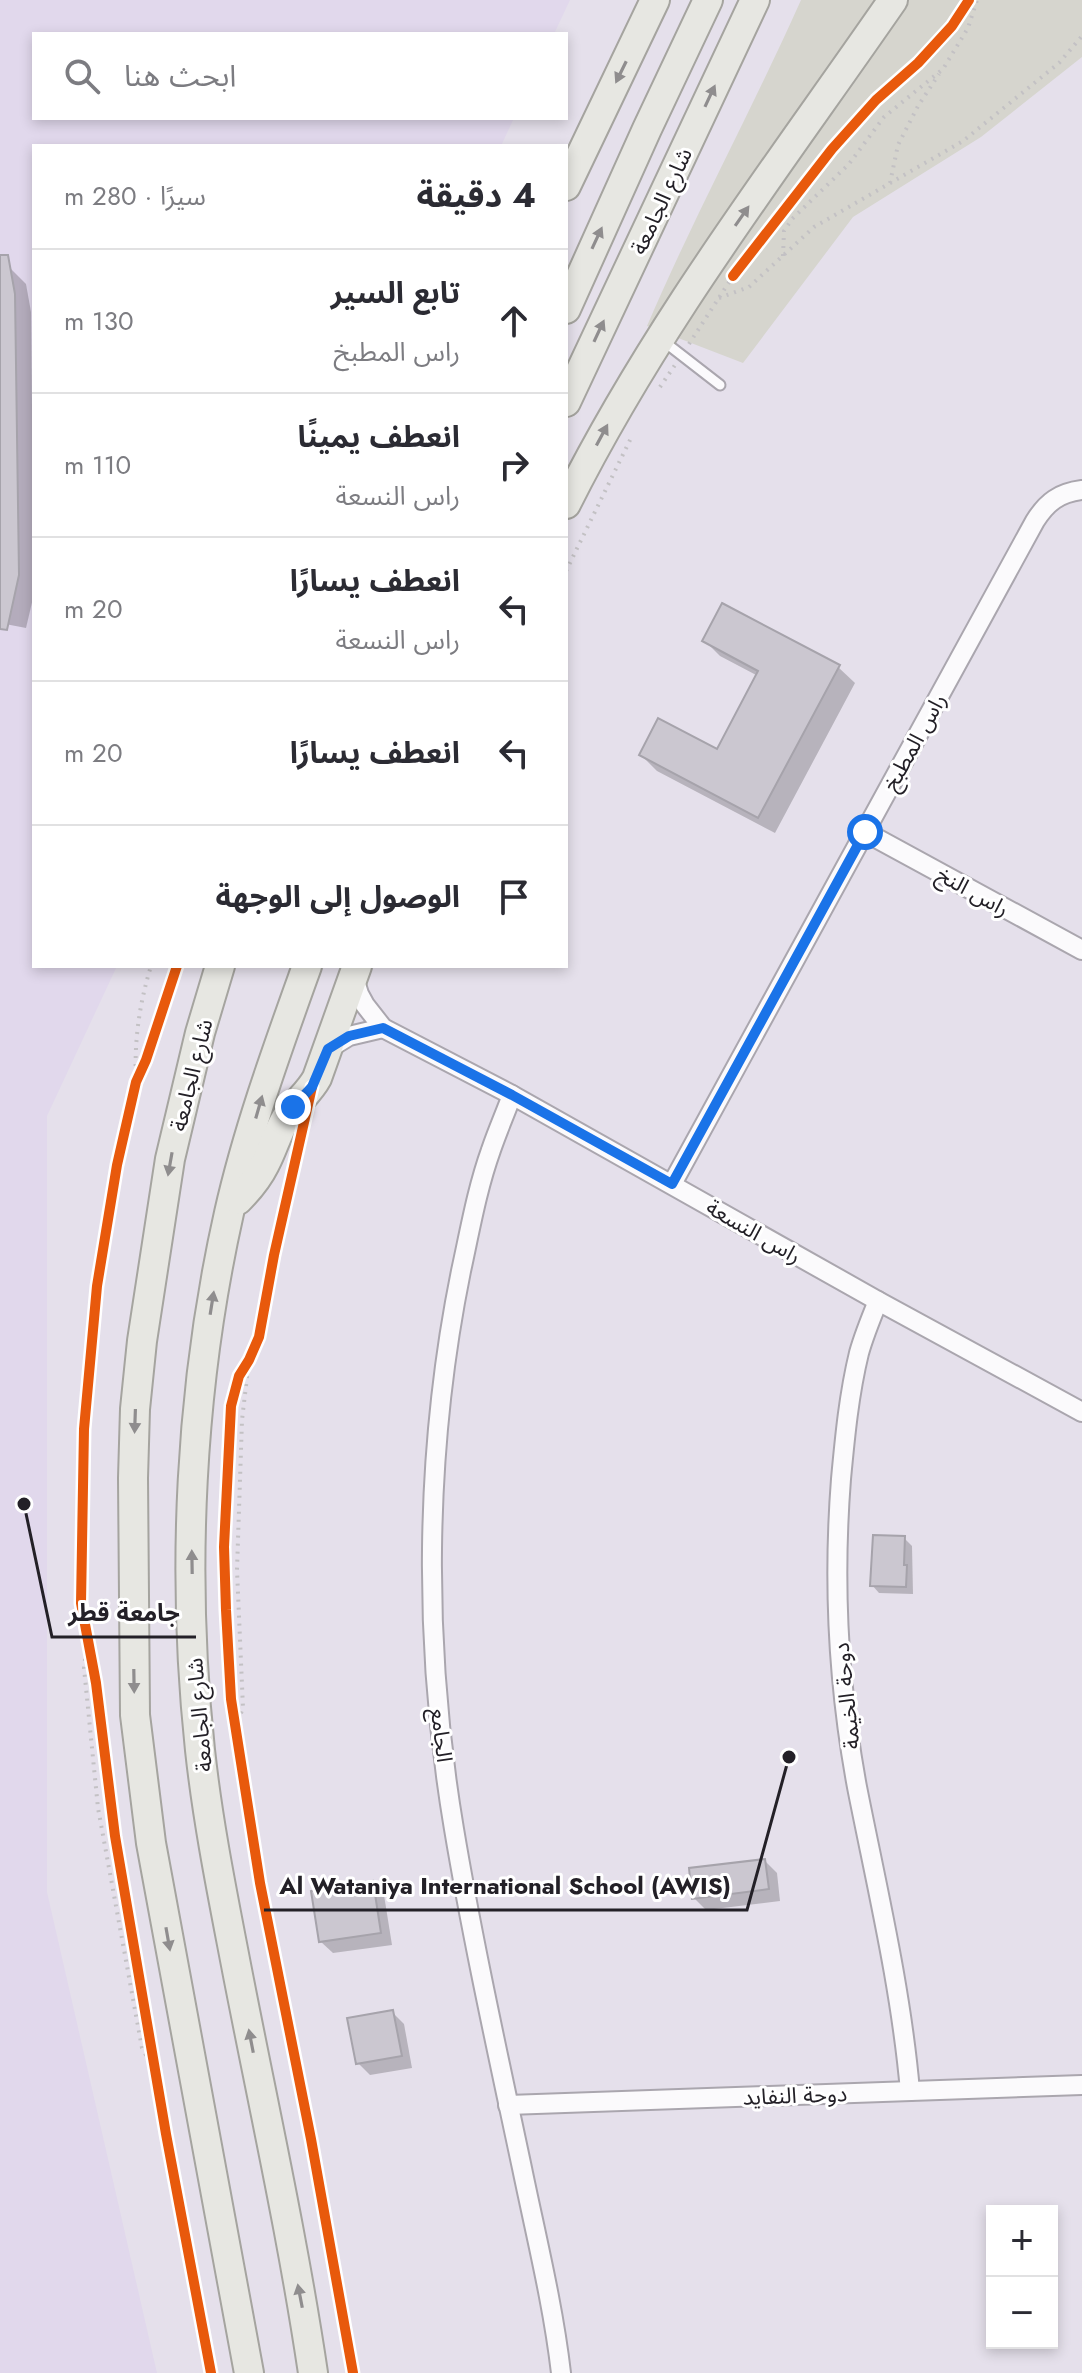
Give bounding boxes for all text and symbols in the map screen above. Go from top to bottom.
search box [32,32,568,120]
icon: search [60,54,104,98]
text: ابحث هنا [124,54,236,97]
one-way arrow [614,60,628,84]
one-way arrow [703,84,717,108]
street label: شارع الجامعة [622,142,701,260]
text: 4 دقيقة [417,171,536,220]
text: سيرًا · 280 m [64,177,206,215]
one-way arrow [734,205,749,226]
one-way arrow [590,226,604,249]
text: تابع السير [331,271,460,314]
icon: ahead [492,299,536,343]
text: 130 m [64,302,134,340]
one-way arrow [592,320,606,343]
text: راس المطبخ [333,333,460,371]
text: انعطف يمينًا [298,415,460,458]
one-way arrow [595,424,609,446]
icon: right [492,443,536,487]
text: 110 m [64,446,131,484]
text: راس النسعة [336,477,460,515]
text: انعطف يسارًا [290,559,460,602]
icon: left [492,587,536,631]
text: 20 m [64,590,123,628]
text: راس النسعة [336,621,460,659]
street label: راس المطبخ [874,687,955,797]
text: انعطف يسارًا [290,731,460,774]
icon: left [492,731,536,775]
text: 20 m [64,734,123,772]
route start [847,814,883,850]
street label: راس النخ [930,858,1015,925]
text: الوصول إلى الوجهة [215,875,460,918]
icon: arrive [492,875,536,919]
street label: شارع الجامعة [162,1016,221,1135]
route end [275,1089,311,1125]
one-way arrow [253,1095,266,1119]
one-way arrow [163,1152,175,1177]
street label: راس النسعة [700,1191,808,1271]
one-way arrow [206,1290,219,1315]
one-way arrow [128,1409,141,1434]
one-way arrow [185,1549,198,1574]
callout: جامعة قطر [52,1589,196,1637]
text: جامعة قطر [67,1595,180,1630]
street label: دوحة الخيمة [824,1641,868,1751]
street label: شارع الجامعة [178,1656,221,1773]
one-way arrow [128,1669,141,1694]
street label: الجامع [422,1706,461,1764]
callout: Al Wataniya International School (AWIS) [264,1862,747,1910]
text: Al Wataniya International School (AWIS) [278,1868,731,1903]
one-way arrow [162,1927,174,1952]
one-way arrow [244,2028,257,2053]
street label: دوحة النفايد [742,2077,848,2113]
map controls [986,2205,1058,2349]
button: + [986,2205,1058,2277]
button: − [986,2277,1058,2349]
one-way arrow [294,2283,306,2308]

